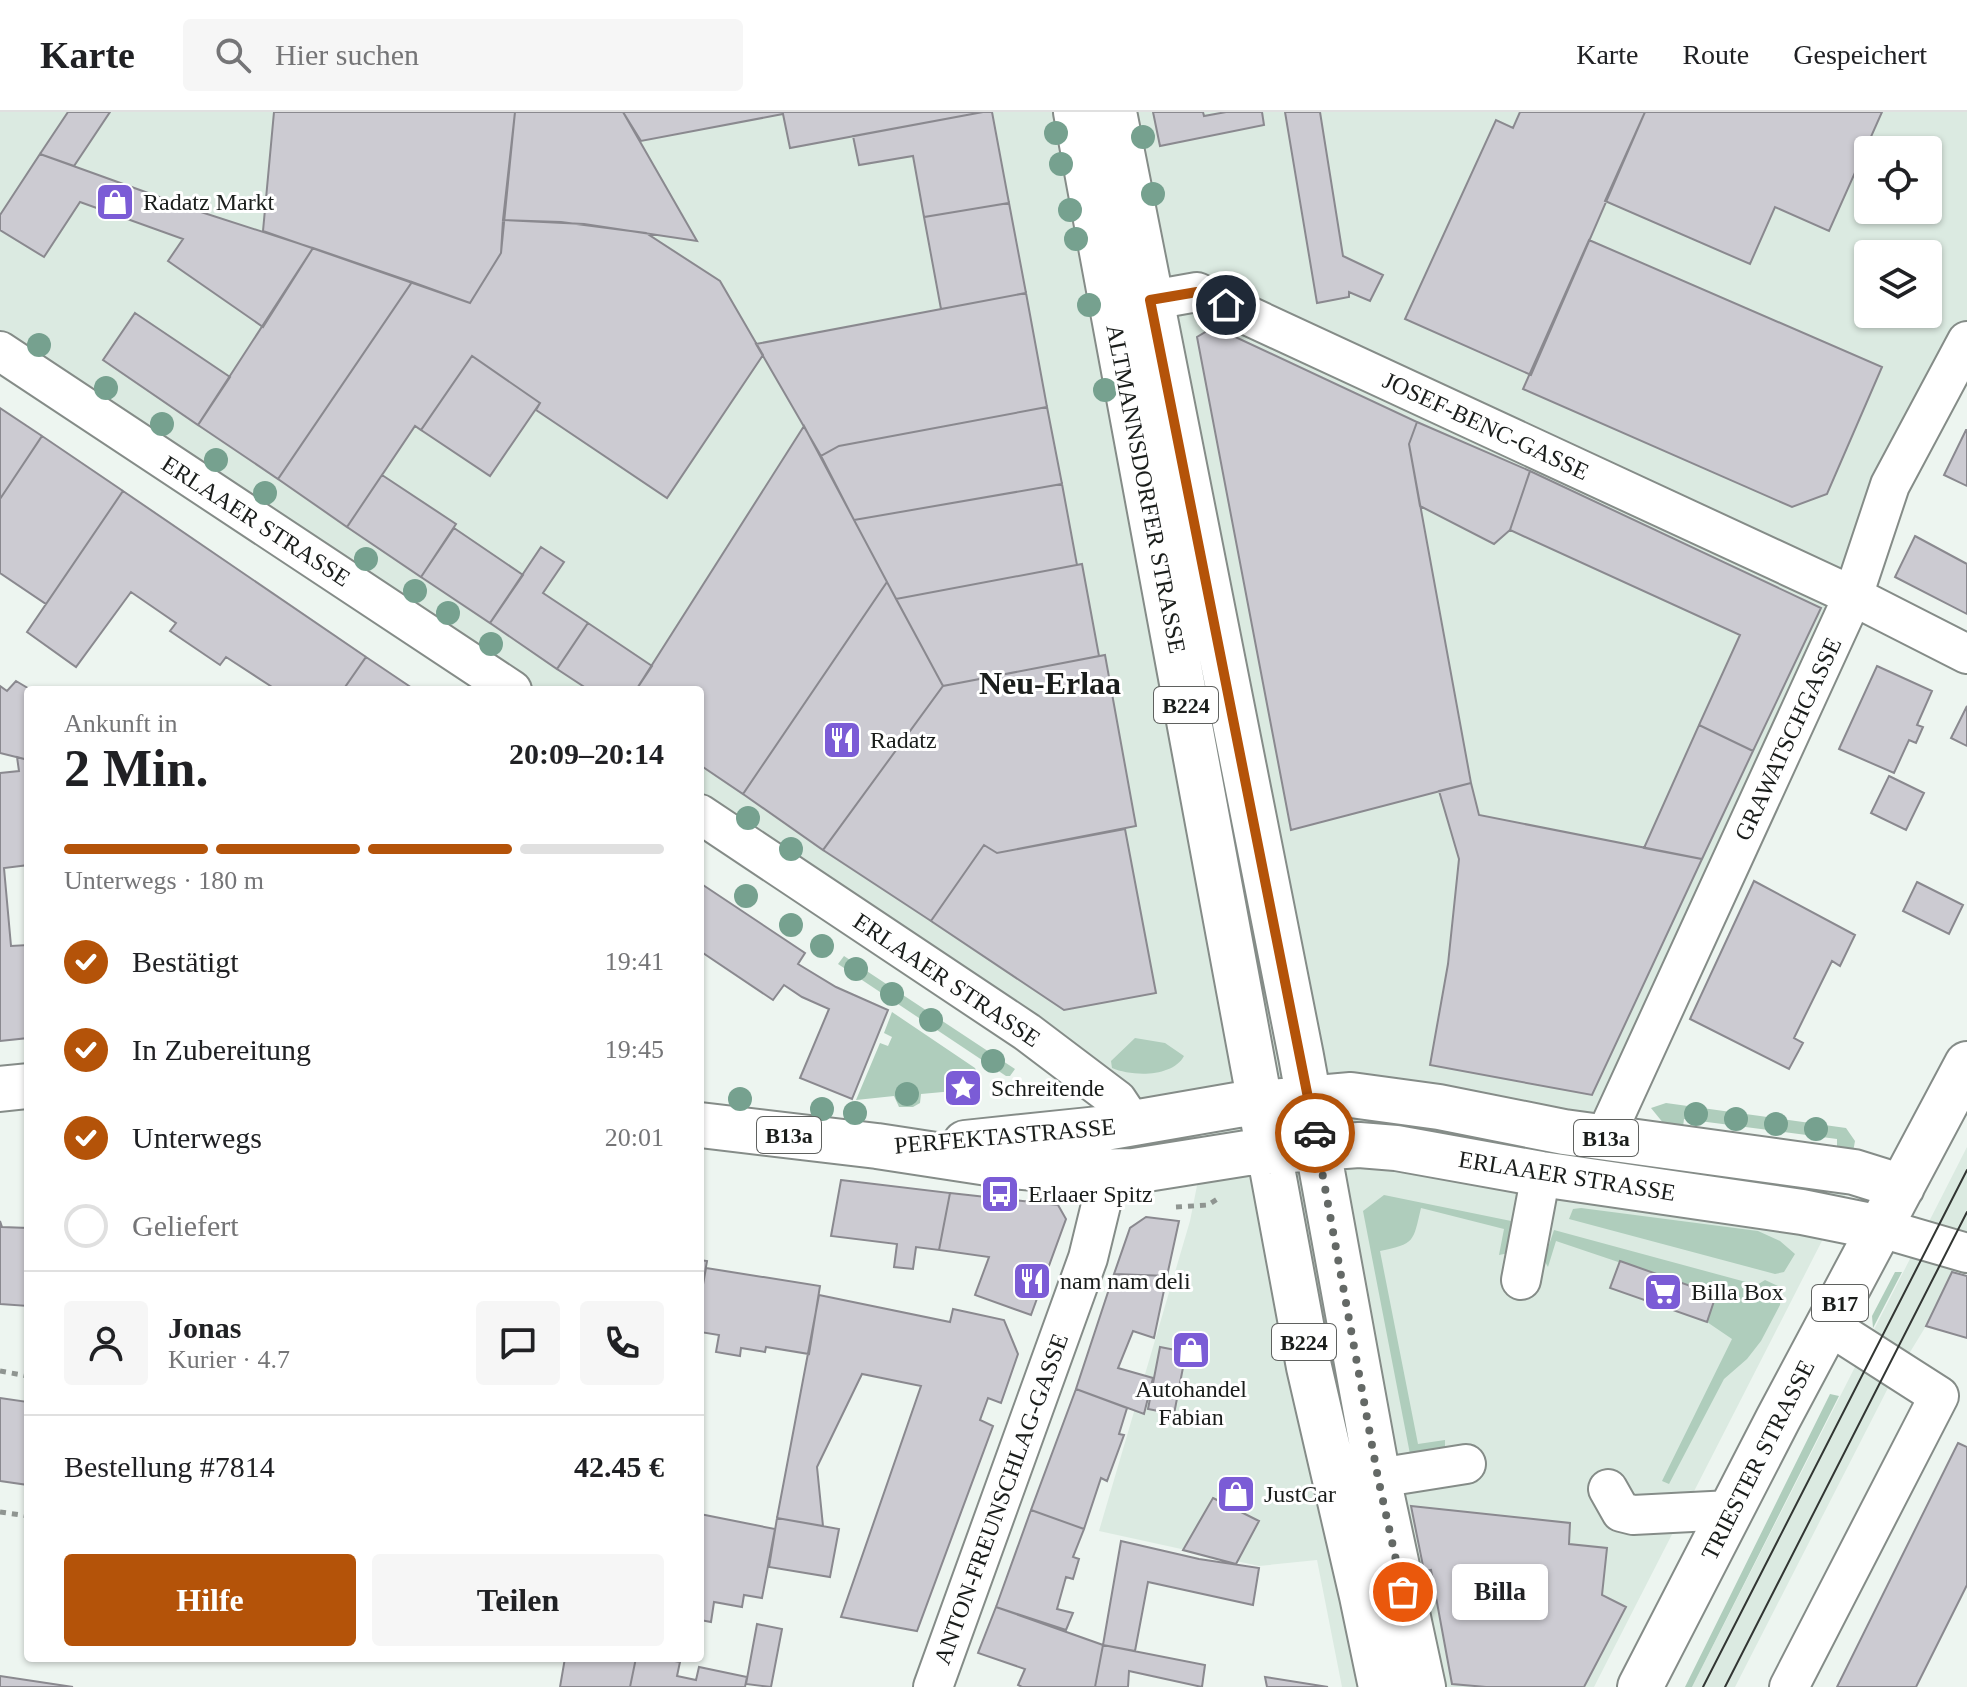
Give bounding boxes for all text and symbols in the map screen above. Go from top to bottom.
search box [183,19,743,91]
icon: search [211,33,255,77]
text: Karte [40,34,135,76]
text: Hier suchen [275,38,419,71]
text: Karte [1576,39,1638,70]
text: Route [1682,39,1749,70]
text: Gespeichert [1793,39,1927,70]
map controls [1854,136,1942,328]
button: locate [1854,136,1942,224]
shop icon: Radatz Markt [94,181,136,223]
place label: Radatz Markt [143,189,275,215]
button: layers [1854,240,1942,328]
pin [1192,271,1260,339]
icon: home [1204,283,1248,327]
street label: ALTMANNSDORFER STRASSE [1101,322,1191,656]
street label: JOSEF-BENC-GASSE [1379,367,1593,485]
street label: ERLAAER STRASSE [157,450,355,592]
street label: GRAWATSCHGASSE [1730,633,1846,845]
district label: Neu-Erlaa [979,665,1121,701]
road number: B224 [1154,687,1218,723]
text: Ankunft in [64,709,177,738]
restaurant icon: Radatz [821,719,863,761]
place label: Radatz [870,727,937,753]
text: 20:09–20:14 [509,737,664,770]
text: 2 Min. [64,740,208,797]
text: Unterwegs · 180 m [64,866,264,895]
street label: ERLAAER STRASSE [849,908,1045,1052]
icon: check [64,940,108,984]
text: Bestätigt [132,945,239,978]
text: 19:41 [605,947,664,976]
icon: check [64,1028,108,1072]
text: In Zubereitung [132,1033,311,1066]
text: 19:45 [605,1035,664,1064]
place icon: Schreitende [942,1067,984,1109]
place label: Schreitende [991,1075,1104,1101]
courier [1275,1093,1355,1173]
icon: car [1293,1111,1337,1155]
street label: PERFEKTASTRASSE [893,1113,1117,1159]
icon: check [64,1116,108,1160]
road number: B13a [757,1117,821,1153]
road number: B13a [1574,1120,1638,1156]
text: Unterwegs [132,1121,262,1154]
text: 20:01 [605,1123,664,1152]
street label: ERLAAER STRASSE [1457,1146,1677,1206]
bus stop icon: Erlaaer Spitz [979,1173,1021,1215]
place label: Erlaaer Spitz [1028,1181,1153,1207]
text: Geliefert [132,1209,239,1242]
restaurant icon: nam nam deli [1011,1260,1053,1302]
place label: nam nam deli [1060,1268,1191,1294]
supermarket icon: Billa Box [1642,1271,1684,1313]
place label: Billa Box [1691,1279,1784,1305]
road number: B17 [1812,1285,1868,1321]
button: person [64,1301,148,1385]
button: chat [476,1301,560,1385]
button: phone [580,1301,664,1385]
text: Jonas [168,1311,241,1344]
road number: B224 [1272,1324,1336,1360]
shop icon: Autohandel Fabian [1170,1329,1212,1371]
street label: ANTON-FREUNSCHLAG-GASSE [929,1330,1073,1668]
text: Kurier · 4.7 [168,1345,290,1374]
street label: TRIESTER STRASSE [1696,1356,1820,1564]
place label: Autohandel Fabian [1135,1376,1247,1430]
text: Bestellung #7814 [64,1450,275,1483]
text: 42.45 € [574,1450,664,1483]
shop icon: JustCar [1215,1473,1257,1515]
place label: JustCar [1264,1481,1336,1507]
button: Hilfe [64,1554,356,1646]
button: Teilen [372,1554,664,1646]
pin [1369,1558,1437,1626]
callout: Billa [1451,1564,1547,1620]
icon: bag [1381,1570,1425,1614]
text: Billa [1474,1577,1526,1606]

